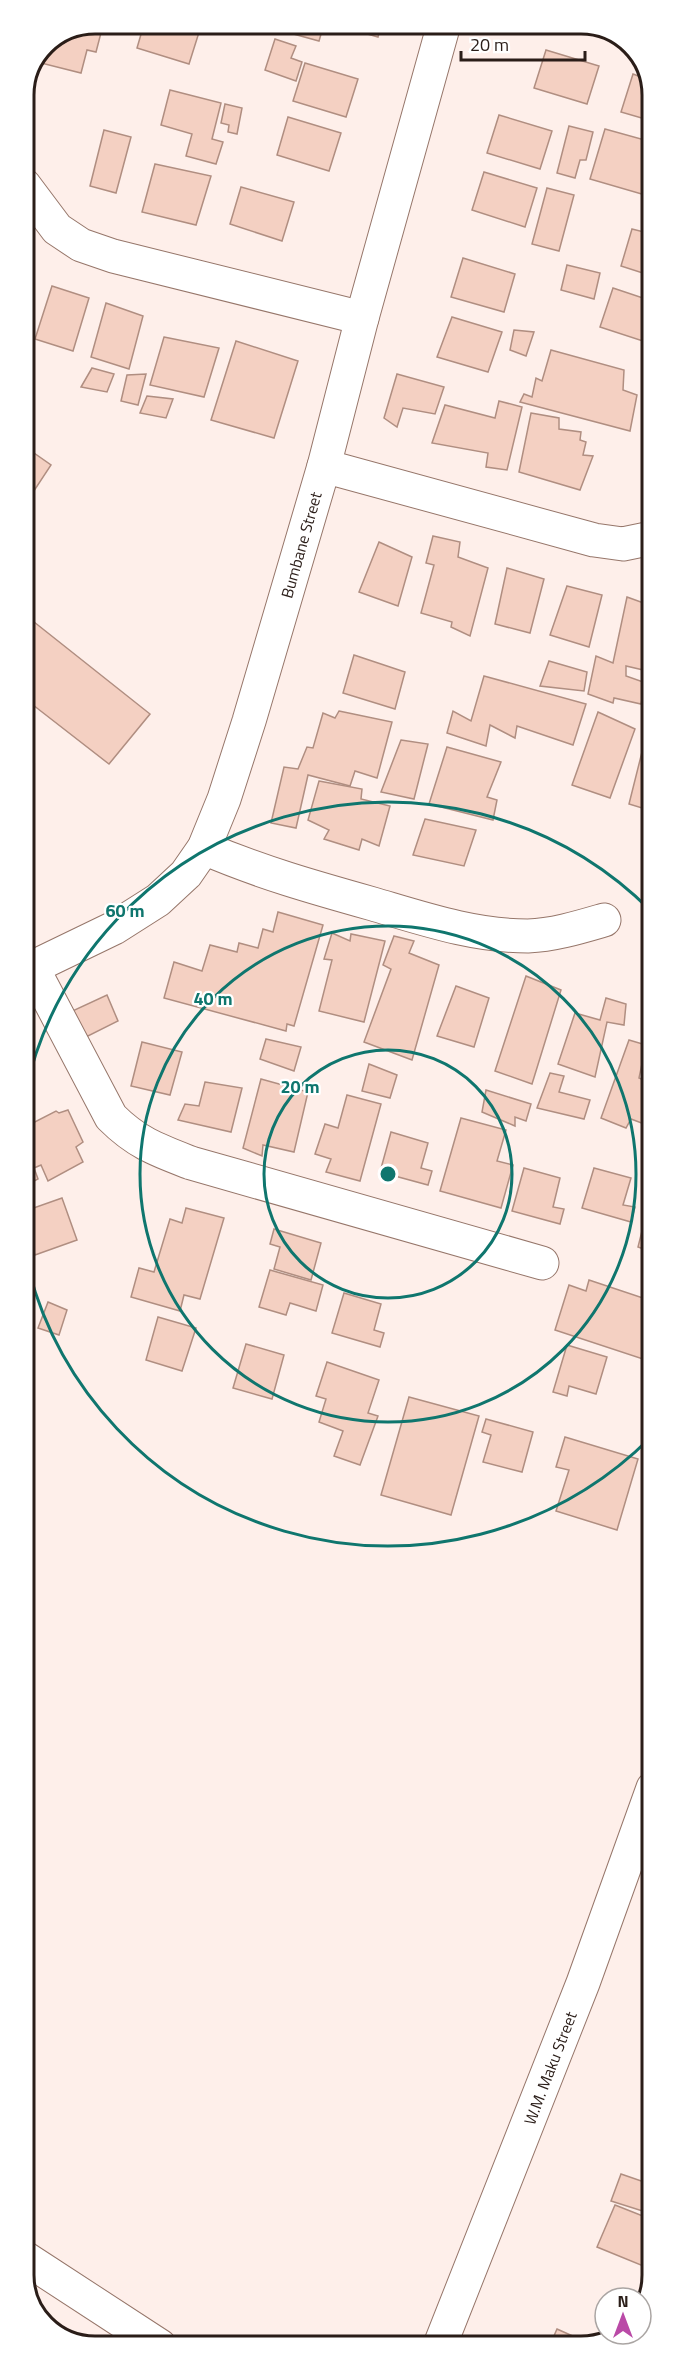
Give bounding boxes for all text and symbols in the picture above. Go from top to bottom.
scale bar [461,24,586,62]
text: 20 m [470,31,509,58]
street label: Bumbane Street [274,489,328,601]
text: 60 m [105,897,145,924]
text: 40 m [193,985,233,1012]
text: 20 m [280,1073,320,1100]
centre of rings [378,1164,398,1184]
street label: W.M. Maku Street [517,2007,583,2128]
north arrow [593,2286,653,2346]
text: N [617,2289,629,2313]

